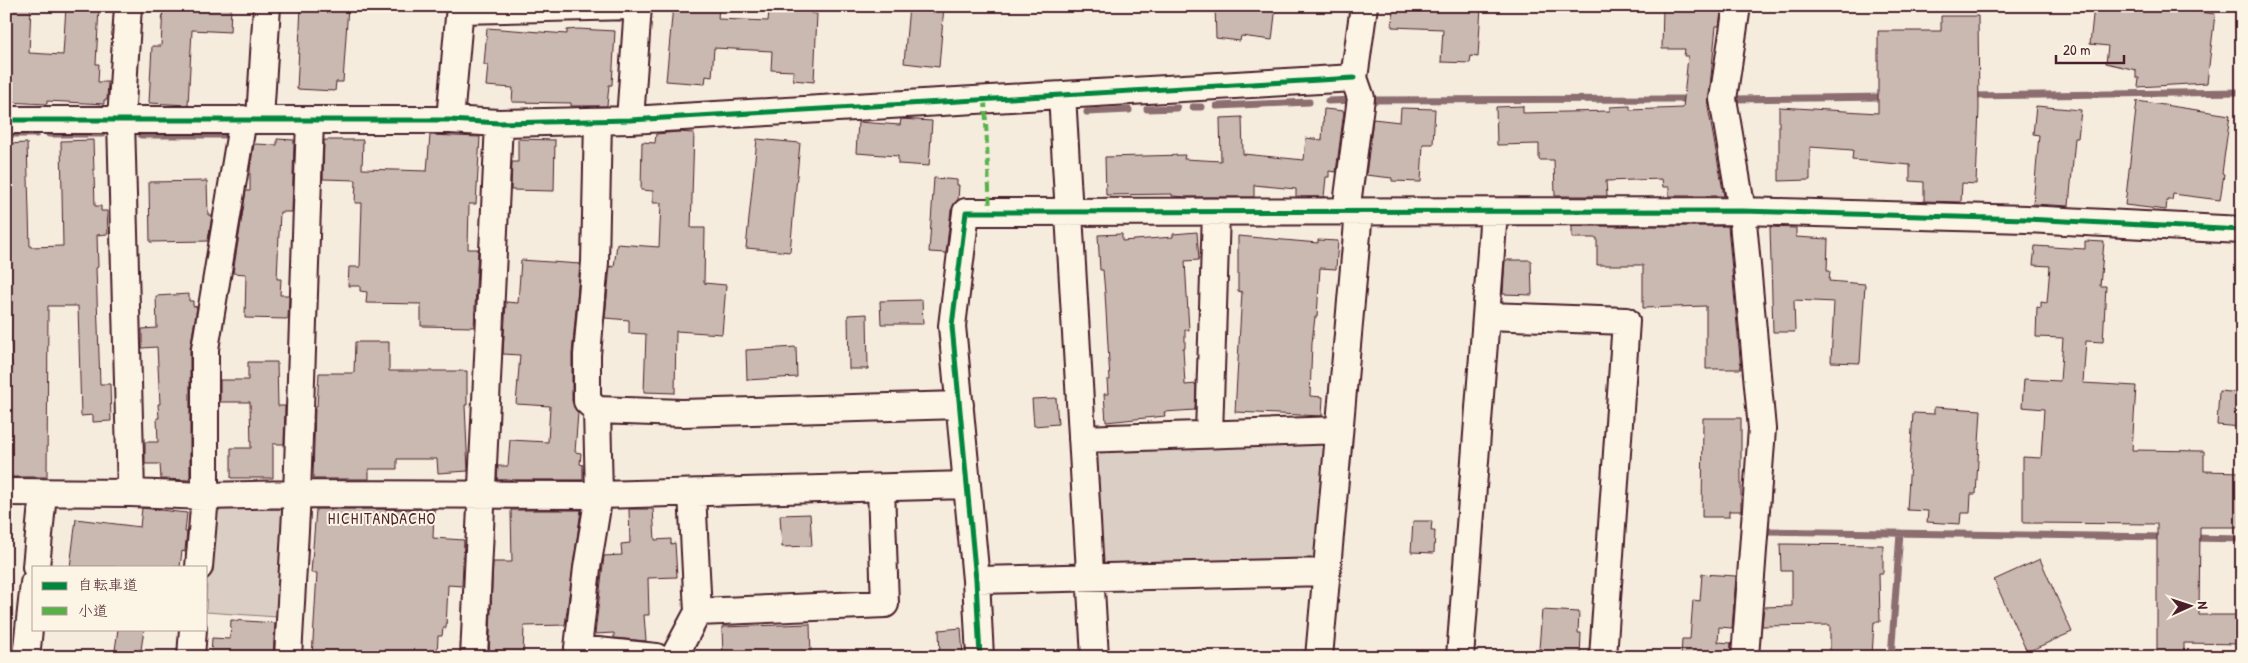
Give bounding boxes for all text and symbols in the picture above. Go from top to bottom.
scale bar [2056,32,2123,64]
text: 20 m [2063,39,2090,60]
district label: HICHITANDACHO [328,507,436,529]
legend [32,566,208,630]
text: 自転車道 [78,574,138,595]
north arrow [2166,580,2216,630]
text: 小道 [78,600,108,621]
text: N [2194,601,2213,610]

